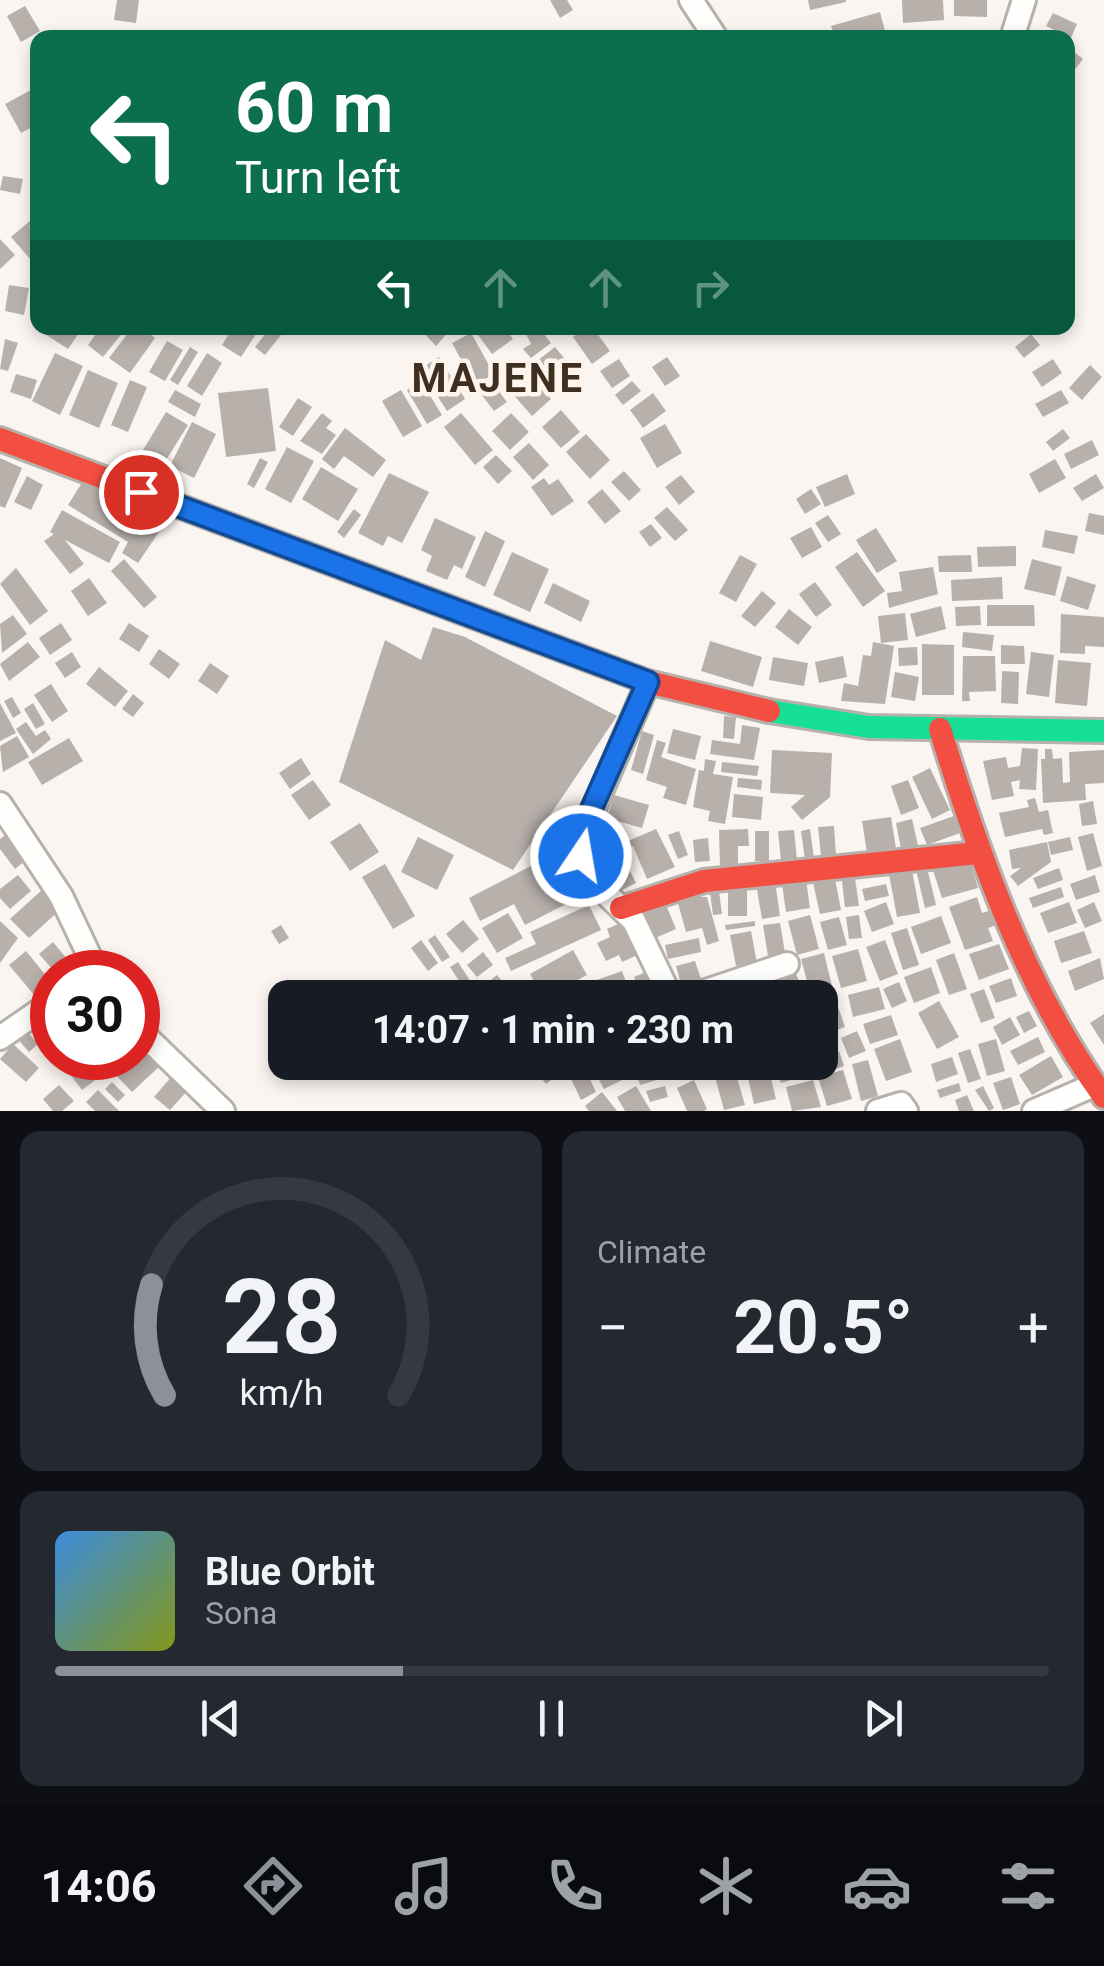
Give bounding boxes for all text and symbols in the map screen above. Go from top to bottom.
text: 60 m [235,67,393,149]
icon: left [70,70,200,200]
text: Turn left [235,151,401,204]
icon: left [368,260,423,315]
icon: ahead [473,260,528,315]
icon: ahead [578,260,633,315]
icon: right [683,260,738,315]
district label: MAJENE [412,355,584,402]
pin [99,450,184,535]
icon: arrive [114,465,169,520]
position arrow [529,804,633,908]
speed limit sign: 30 [30,950,160,1080]
text: 14:07 · 1 min · 230 m [372,1008,734,1052]
text: Climate [597,1233,706,1271]
text: 28 [221,1257,341,1378]
text: 20.5° [733,1283,913,1371]
text: − [597,1296,628,1360]
text: + [1018,1296,1049,1360]
text: km/h [239,1372,323,1414]
text: Blue Orbit [205,1550,375,1594]
text: Sona [205,1594,277,1632]
icon: previous [193,1691,248,1746]
icon: pause [524,1691,579,1746]
icon: next [856,1691,911,1746]
icon: directions [238,1851,308,1921]
icon: music [389,1851,459,1921]
icon: phone [540,1851,610,1921]
icon: climate [691,1851,761,1921]
icon: car [842,1851,912,1921]
icon: filters [993,1851,1063,1921]
text: 14:06 [41,1860,157,1913]

